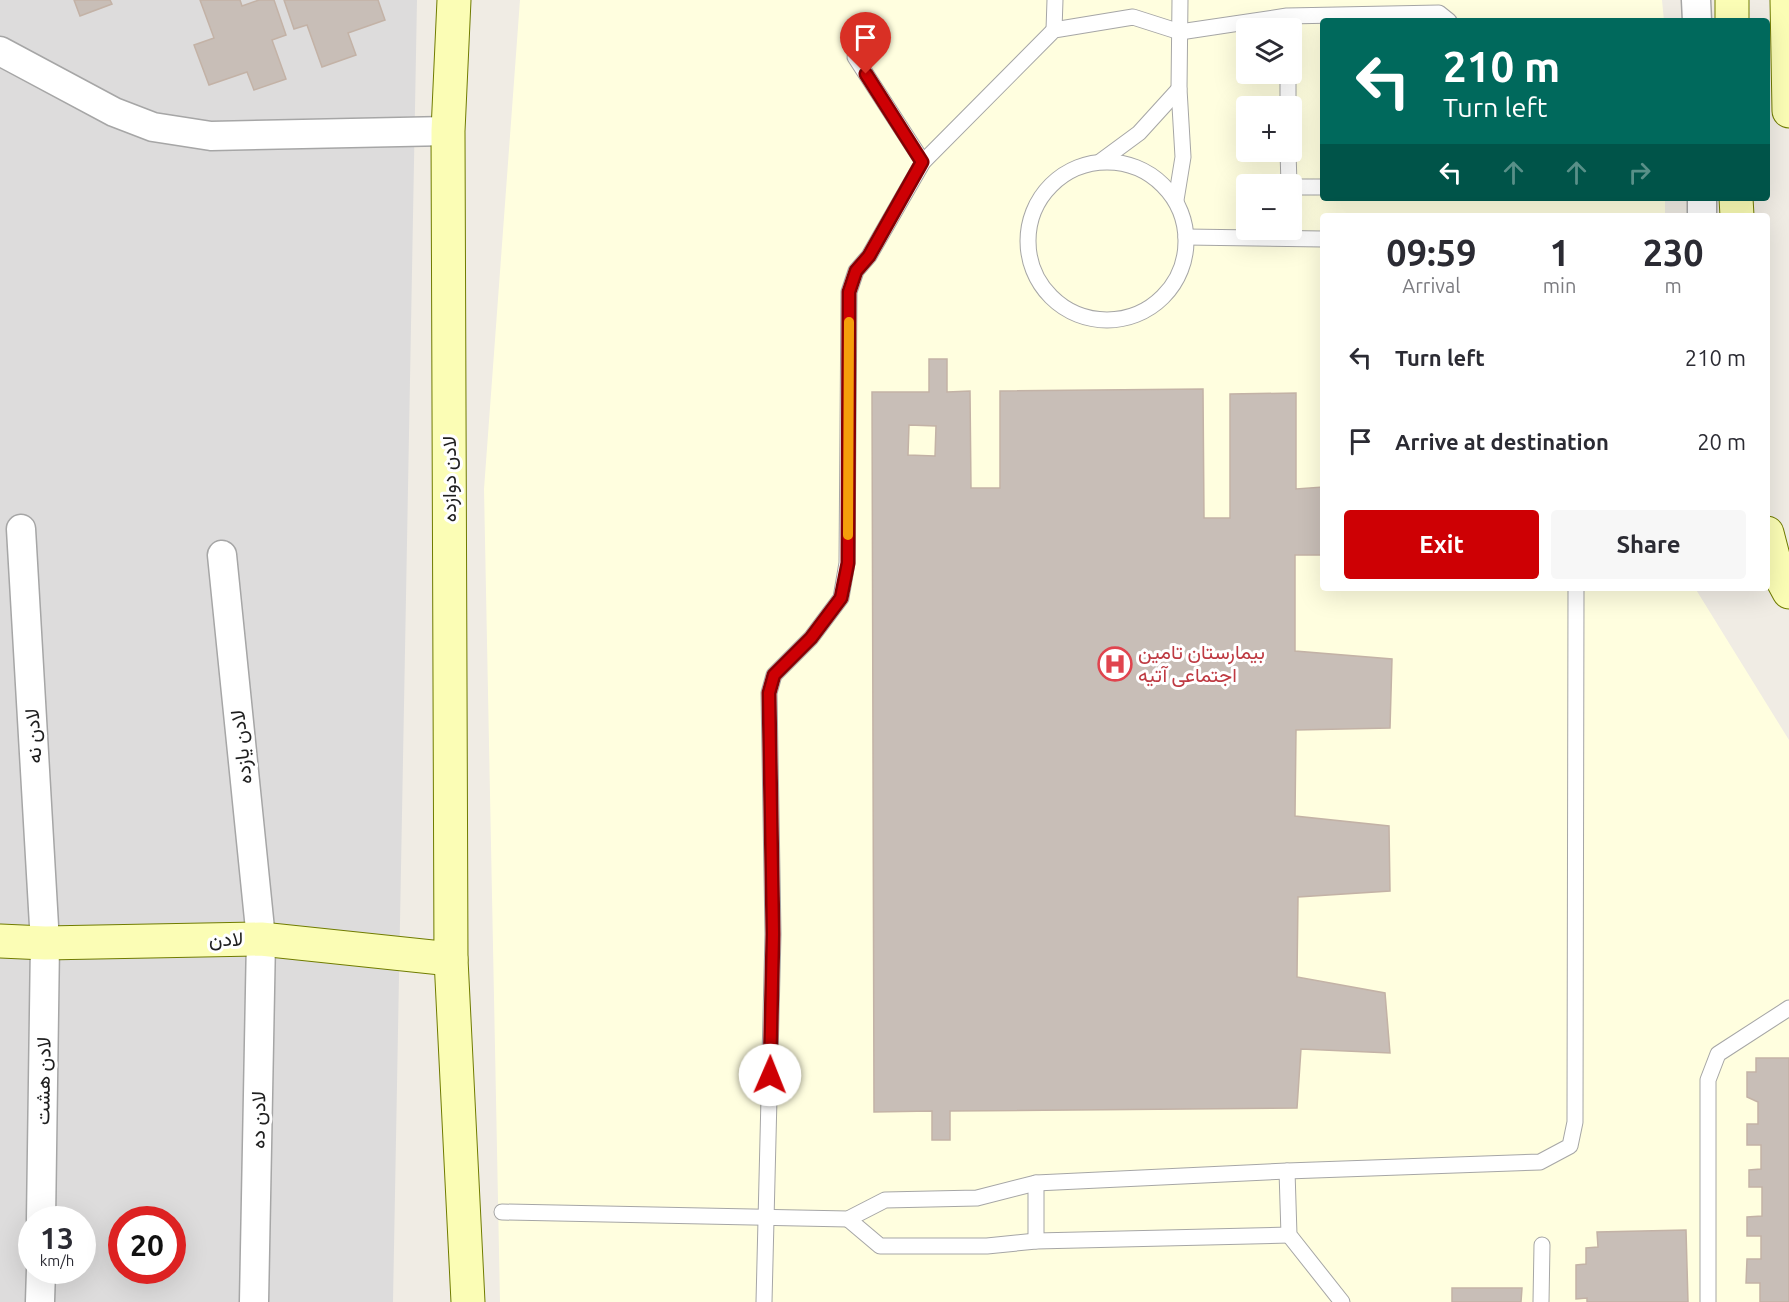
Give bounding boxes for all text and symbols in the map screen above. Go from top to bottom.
pin [840,12,891,74]
map controls [1236,18,1302,240]
button: layers [1236,18,1302,84]
icon: arrive [849,21,882,54]
icon: left [1344,42,1422,120]
text: 210 m [1443,43,1560,90]
text: Turn left [1443,92,1547,122]
button: + [1236,96,1302,162]
icon: left [1434,156,1467,189]
icon: ahead [1497,156,1530,189]
icon: ahead [1560,156,1593,189]
icon: right [1623,156,1656,189]
button: − [1236,174,1302,240]
text: 09:59 [1386,232,1476,273]
text: 1 [1549,232,1570,273]
text: 230 [1643,232,1704,273]
text: Arrival [1402,274,1461,297]
text: min [1543,274,1576,297]
text: m [1665,274,1682,297]
icon: left [1344,341,1377,374]
text: Turn left [1395,345,1485,370]
text: 210 m [1685,345,1746,370]
icon: arrive [1344,425,1377,458]
text: Arrive at destination [1395,429,1609,454]
text: 20 m [1697,429,1746,454]
street label: لادن دوازده [437,436,462,522]
button: Exit [1344,510,1539,579]
button: Share [1551,510,1746,579]
place label: بیمارستان تامین اجتماعی آتیه [1138,640,1265,687]
hospital icon: بیمارستان تامین اجتماعی آتیه [1097,646,1133,682]
street label: لادن نه [20,708,45,764]
street label: لادن یازده [225,709,258,785]
street label: لادن [209,927,243,950]
street label: لادن هشت [30,1037,55,1125]
position arrow [738,1043,802,1107]
street label: لادن ده [245,1091,270,1149]
speed limit sign: 20 [108,1206,186,1284]
text: 13 [40,1221,74,1255]
text: km/h [40,1252,74,1269]

